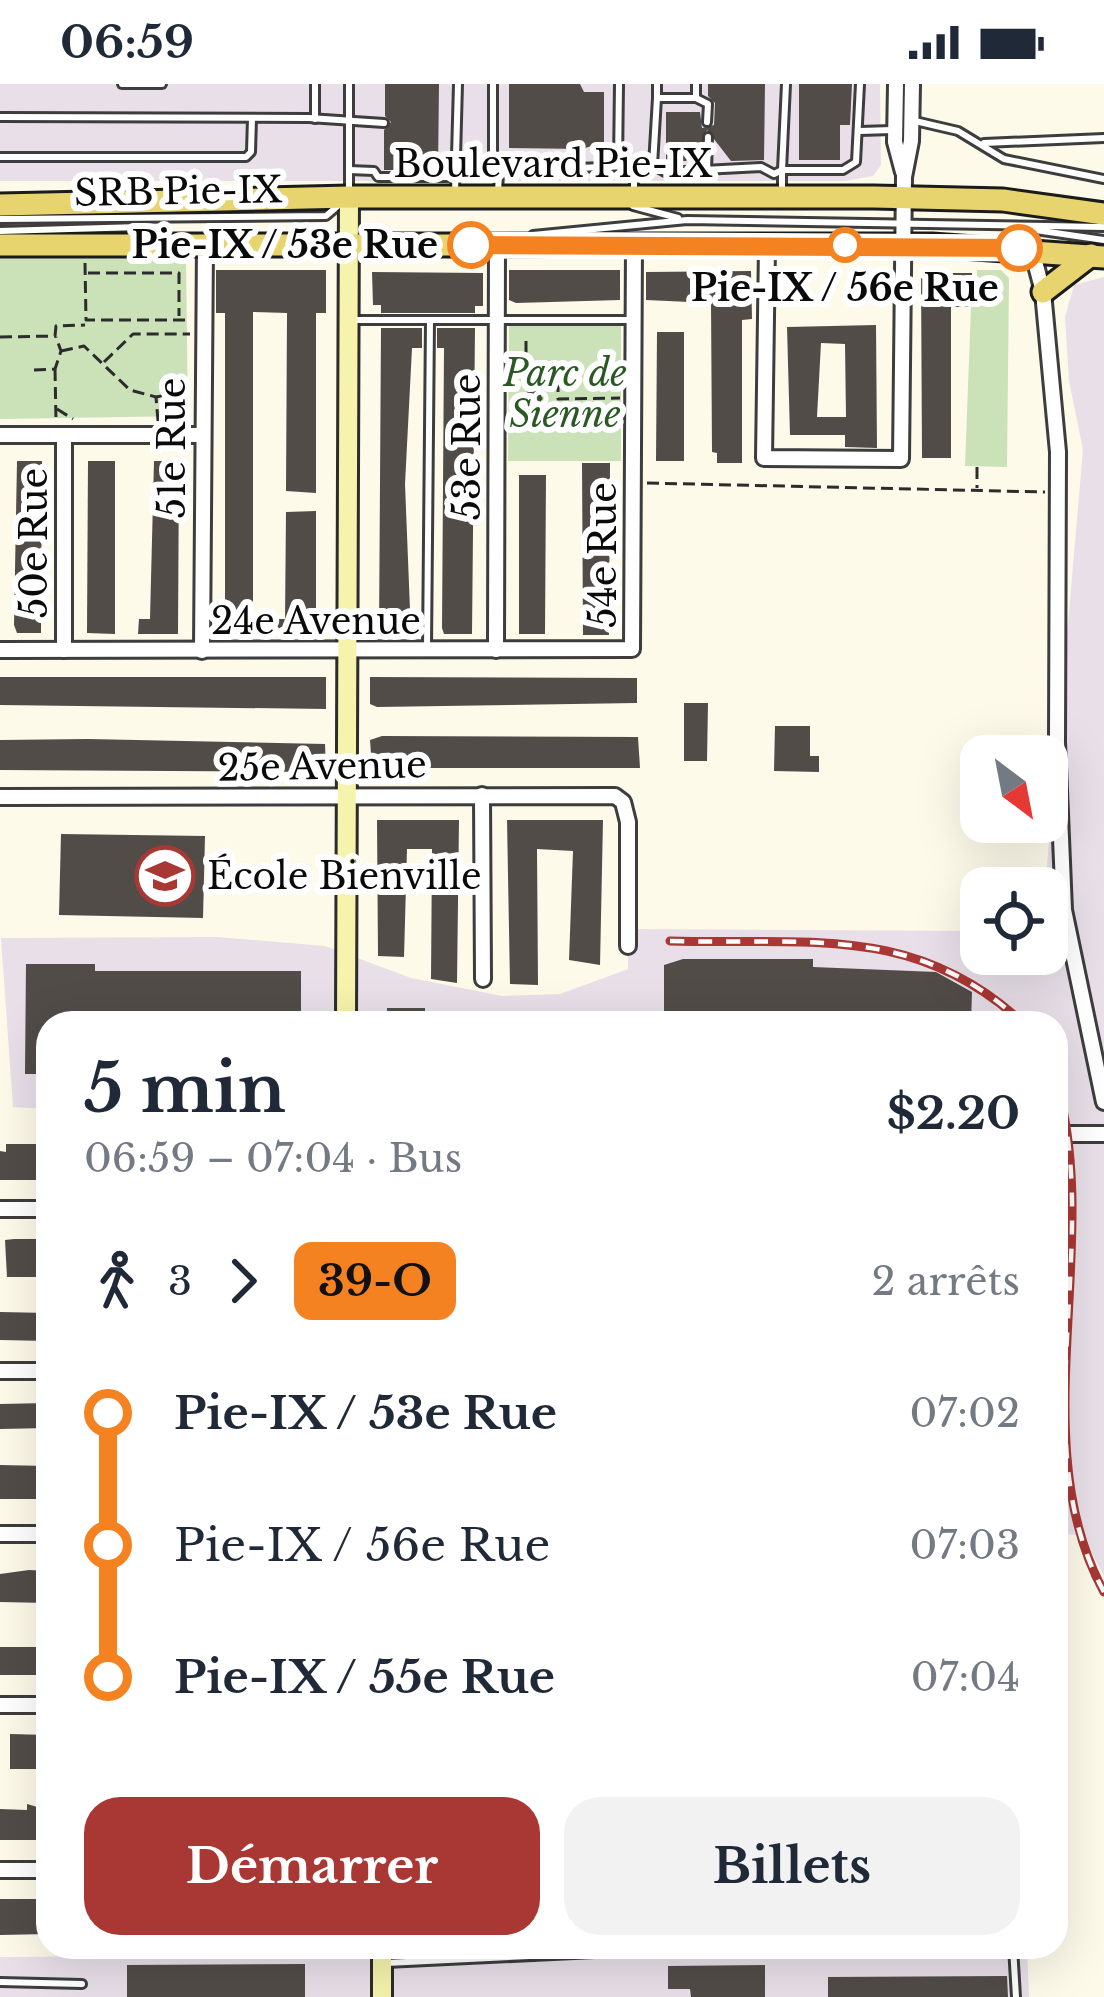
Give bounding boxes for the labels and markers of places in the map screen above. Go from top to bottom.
place label: Pie-IX / 53e Rue [132,223,438,268]
marker: Pie-IX / 53e Rue [449,223,493,267]
unlabelled marker [997,226,1041,270]
marker: Pie-IX / 56e Rue [829,229,861,261]
place label: Pie-IX / 56e Rue [691,266,999,311]
school or university icon: École Bienville [134,845,196,907]
place label: École Bienville [207,853,482,899]

